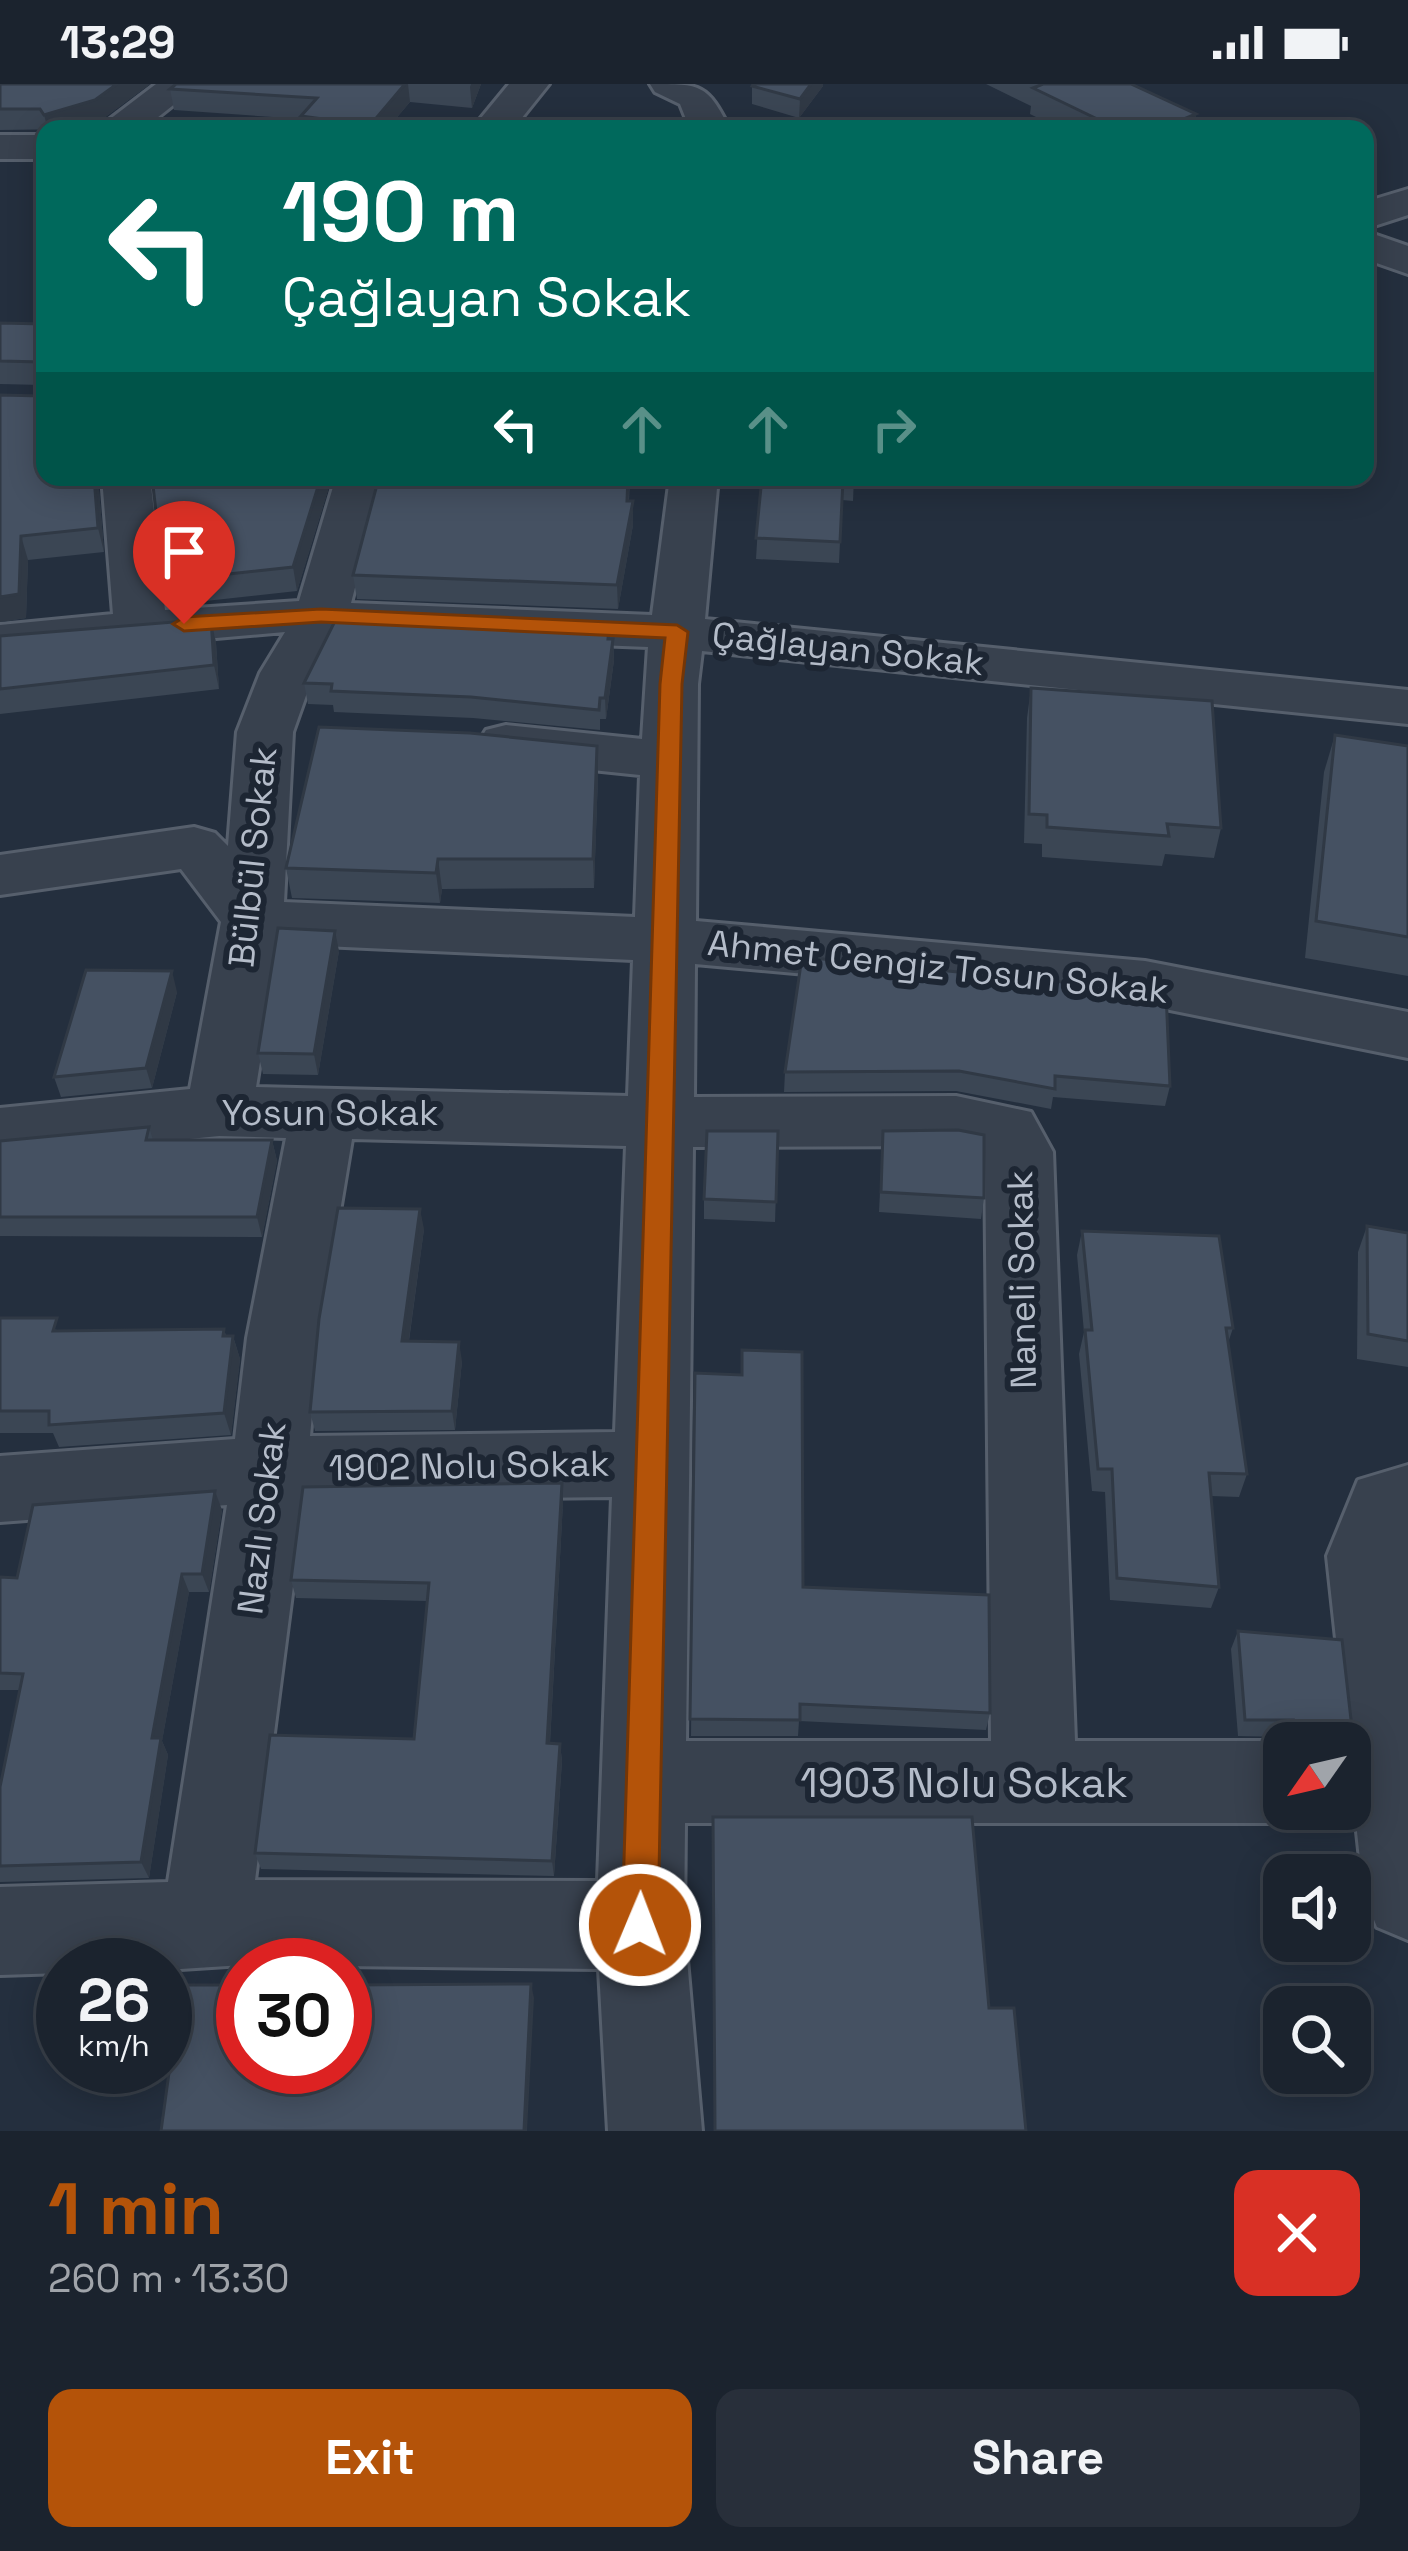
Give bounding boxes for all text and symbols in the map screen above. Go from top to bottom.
text: 13:29 [60,14,175,71]
text: 190 m [282,158,519,266]
icon: left [84,168,240,324]
text: Çağlayan Sokak [282,263,691,332]
icon: left [483,396,549,462]
icon: ahead [609,396,675,462]
icon: ahead [735,396,801,462]
icon: right [861,396,927,462]
pin [133,501,235,624]
icon: arrive [151,519,217,585]
street label: Çağlayan Sokak [710,612,986,686]
street label: Bülbül Sokak [219,745,287,969]
street label: Ahmet Cengiz Tosun Sokak [705,920,1171,1014]
street label: Yosun Sokak [222,1090,438,1136]
street label: Naneli Sokak [997,1171,1047,1389]
street label: Nazlı Sokak [227,1419,297,1617]
street label: 1902 Nolu Sokak [328,1441,610,1491]
north arrow [1263,1722,1371,1830]
map controls [1263,1722,1371,2094]
street label: 1903 Nolu Sokak [800,1756,1128,1809]
button: sound [1263,1854,1371,1962]
position arrow [577,1862,703,1988]
speed limit sign: 30 [216,1938,372,2094]
text: 26 [78,1962,150,2039]
button: search [1263,1986,1371,2094]
text: km/h [78,2026,150,2065]
text: 1 min [48,2163,224,2255]
button: close [1234,2170,1360,2296]
text: 260 m · 13:30 [48,2254,290,2303]
button: Exit [48,2389,692,2527]
button: Share [716,2389,1360,2527]

